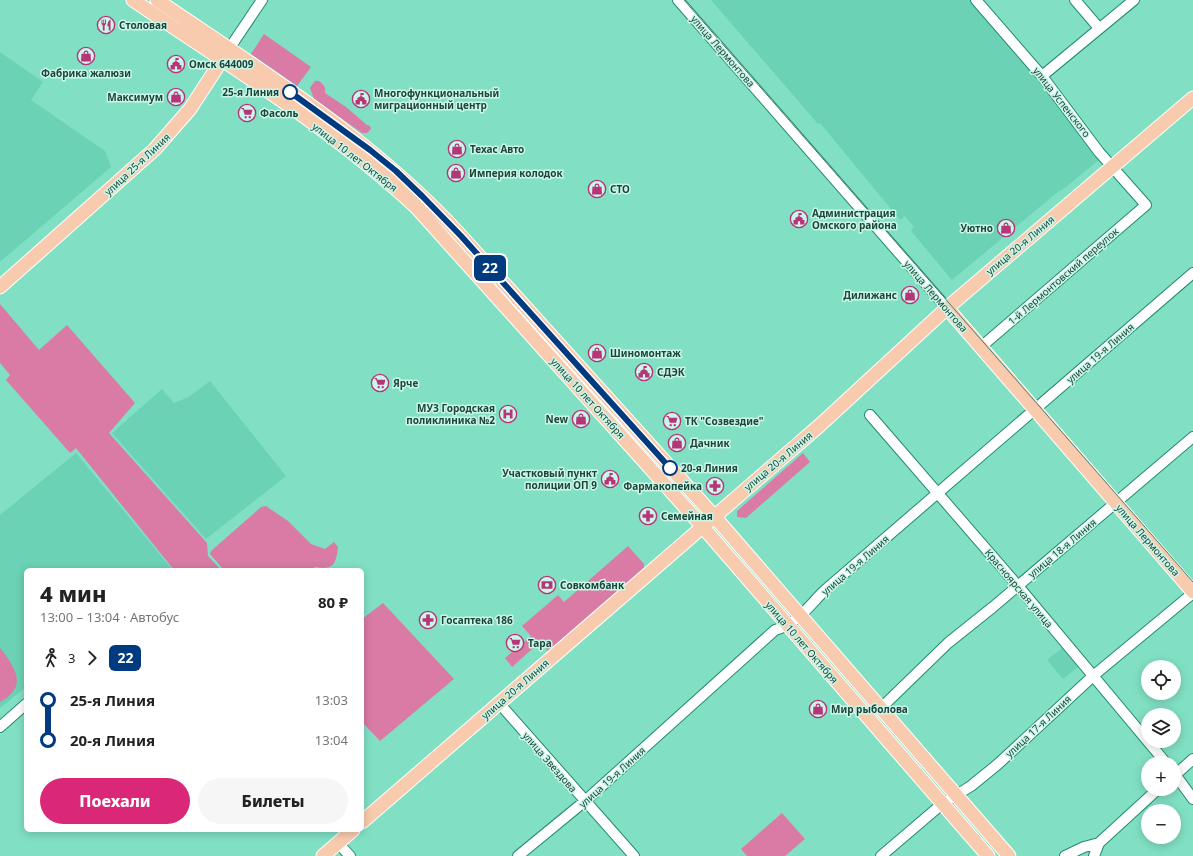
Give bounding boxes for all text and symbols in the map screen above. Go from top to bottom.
street label: улица Лермонтова [688,12,758,90]
restaurant icon: Столовая [96,15,116,35]
place label: Столовая [119,18,167,32]
shop icon: Фабрика жалюзи [76,46,96,66]
public building icon: Омск 644009 [166,54,186,74]
place label: Омск 644009 [189,57,254,71]
street label: улица Успенского [1030,64,1094,140]
place label: Фабрика жалюзи [41,66,131,80]
marker: 25-я Линия [282,84,298,100]
place label: 25-я Линия [222,85,279,99]
place label: Многофункциональный миграционный центр [374,86,499,112]
shop icon: Максимум [166,87,186,107]
public building icon: Многофункциональный миграционный центр [351,89,371,109]
place label: Максимум [107,90,163,104]
supermarket icon: Фасоль [237,103,257,123]
place label: Фасоль [260,106,299,120]
street label: улица 10 лет Октября [309,119,401,195]
street label: улица 25-я Линия [101,130,173,198]
shop icon: Техас Авто [447,139,467,159]
place label: Техас Авто [470,142,524,156]
shop icon: Империя колодок [446,163,466,183]
place label: Империя колодок [469,166,563,180]
shop icon: СТО [587,179,607,199]
place label: СТО [610,182,630,196]
place label: Администрация Омского района [812,206,897,232]
public building icon: Администрация Омского района [789,209,809,229]
street label: улица 20-я Линия [983,212,1057,278]
shop icon: Уютно [996,218,1016,238]
place label: Уютно [960,221,993,235]
street label: 1-й Лермонтовский переулок [1005,224,1122,328]
line badge: 22 [472,255,508,281]
street label: улица Лермонтова [901,257,971,335]
text: 22 [482,258,498,277]
shop icon: Дилижанс [900,285,920,305]
place label: Дилижанс [843,288,897,302]
street label: улица 19-я Линия [1063,320,1137,386]
shop icon: Шиномонтаж [587,343,607,363]
place label: Шиномонтаж [610,346,681,360]
street label: улица 10 лет Октября [548,354,628,442]
public building icon: СДЭК [634,362,654,382]
place label: СДЭК [657,365,685,379]
supermarket icon: Ярче [370,373,390,393]
place label: Ярче [393,376,418,390]
place label: МУЗ Городская поликлиника №2 [406,401,495,427]
hospital icon: МУЗ Городская поликлиника №2 [498,404,518,424]
shop icon: New [571,409,591,429]
supermarket icon: ТК "Созвездие" [662,411,682,431]
place label: New [546,412,568,426]
place label: ТК "Созвездие" [685,414,764,428]
street label: улица 20-я Линия [741,428,815,494]
shop icon: Дачник [667,433,687,453]
place label: Дачник [690,436,730,450]
marker: 20-я Линия [662,460,678,476]
place label: 20-я Линия [681,461,738,475]
place label: Участковый пункт полиции ОП 9 [502,466,597,492]
public building icon: Участковый пункт полиции ОП 9 [600,469,620,489]
pharmacy icon: Фармакопейка [705,476,725,496]
place label: Фармакопейка [623,479,702,493]
street label: улица Лермонтова [1113,501,1183,579]
pharmacy icon: Семейная [638,506,658,526]
place label: Семейная [661,509,713,523]
street label: улица 18-я Линия [1025,515,1099,581]
street label: улица 19-я Линия [818,532,892,598]
street label: Красноярская улица [982,546,1056,630]
bank icon: Совкомбанк [537,575,557,595]
text: 4 мин [40,578,106,608]
place label: Совкомбанк [560,578,625,592]
text: 80 ₽ [318,592,348,612]
street label: улица 10 лет Октября [762,598,842,686]
text: 13:00 – 13:04 · Автобус [40,608,179,626]
pharmacy icon: Госаптека 186 [418,610,438,630]
place label: Госаптека 186 [441,613,513,627]
supermarket icon: Тара [505,633,525,653]
place label: Тара [528,636,552,650]
icon: walk [40,647,62,669]
icon: forward [81,647,103,669]
text: 22 [117,648,133,667]
text: 3 [68,649,75,667]
street label: улица 20-я Линия [478,656,552,722]
map controls [1141,660,1181,844]
button: locate [1141,660,1181,700]
text: 25-я Линия [70,690,155,710]
text: 13:03 [315,691,348,709]
street label: улица 17-я Линия [1002,692,1074,760]
shop icon: Мир рыболова [808,699,828,719]
place label: Мир рыболова [831,702,908,716]
button: layers [1141,708,1181,748]
street label: улица Звездова [520,729,580,795]
text: 20-я Линия [70,730,155,750]
text: 13:04 [315,731,348,749]
street label: улица 19-я Линия [576,743,648,811]
button: + [1141,756,1181,796]
button: Поехали [40,778,190,824]
button: Билеты [198,778,348,824]
button: − [1141,804,1181,844]

